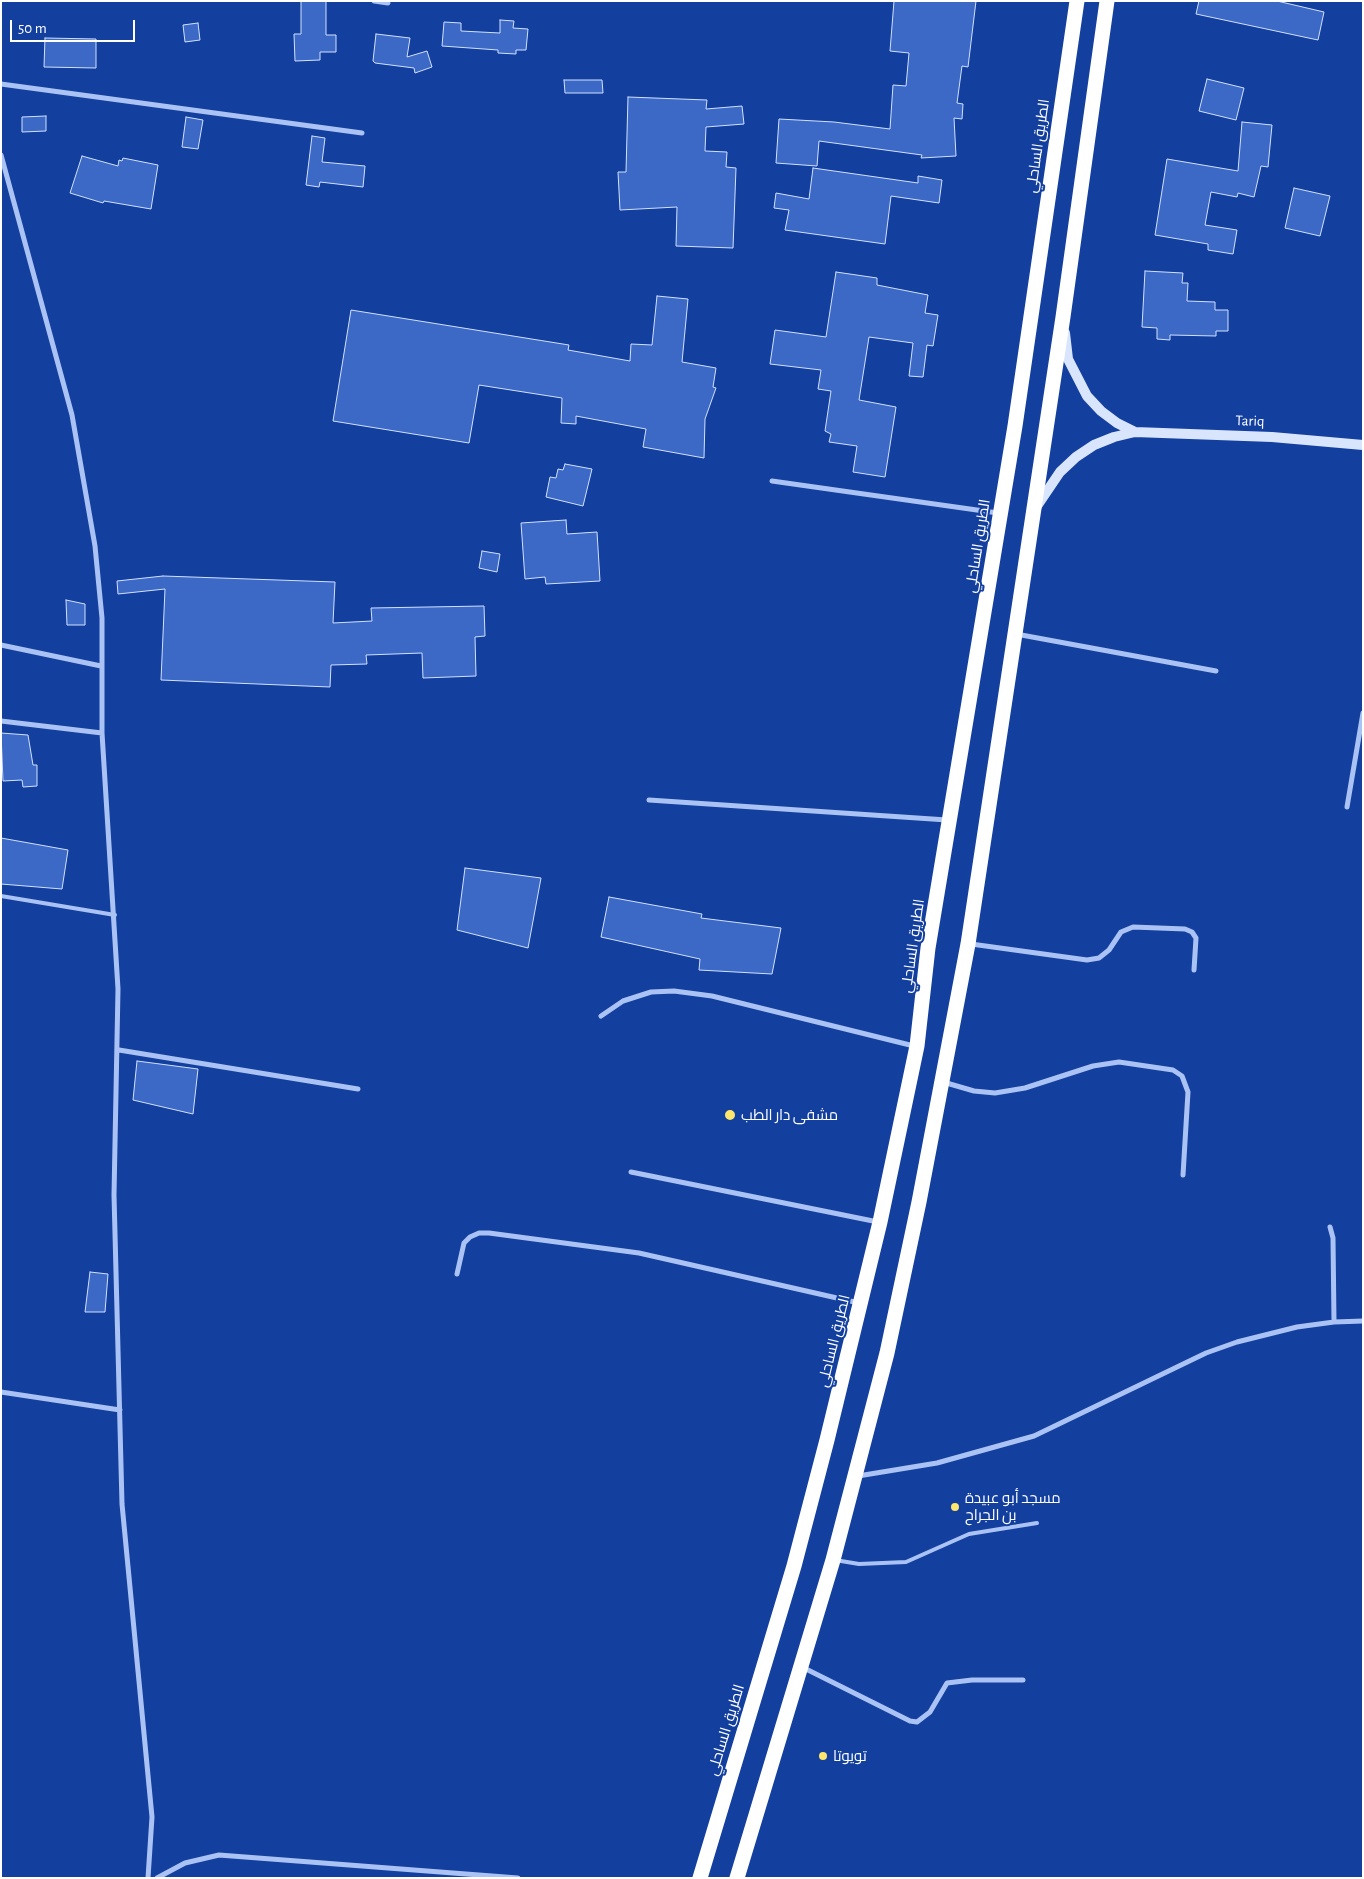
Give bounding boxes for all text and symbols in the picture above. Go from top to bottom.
scale bar [12,10,138,42]
text: 50 m [18,21,47,36]
street label: الطريق الساحلي [1023,98,1053,194]
street label: Tariq [1235,411,1265,431]
street label: الطريق الساحلي [962,498,994,594]
street label: الطريق الساحلي [898,898,928,994]
place label: مشفى دار الطب [741,1106,838,1124]
marker: مشفى دار الطب [723,1108,737,1122]
street label: الطريق الساحلي [814,1293,854,1389]
place label: مسجد أبو عبيدة بن الجراح [965,1489,1061,1524]
marker: مسجد أبو عبيدة بن الجراح [949,1501,961,1513]
street label: الطريق الساحلي [704,1682,748,1778]
place label: تويوتا [833,1747,867,1765]
marker: تويوتا [817,1750,829,1762]

